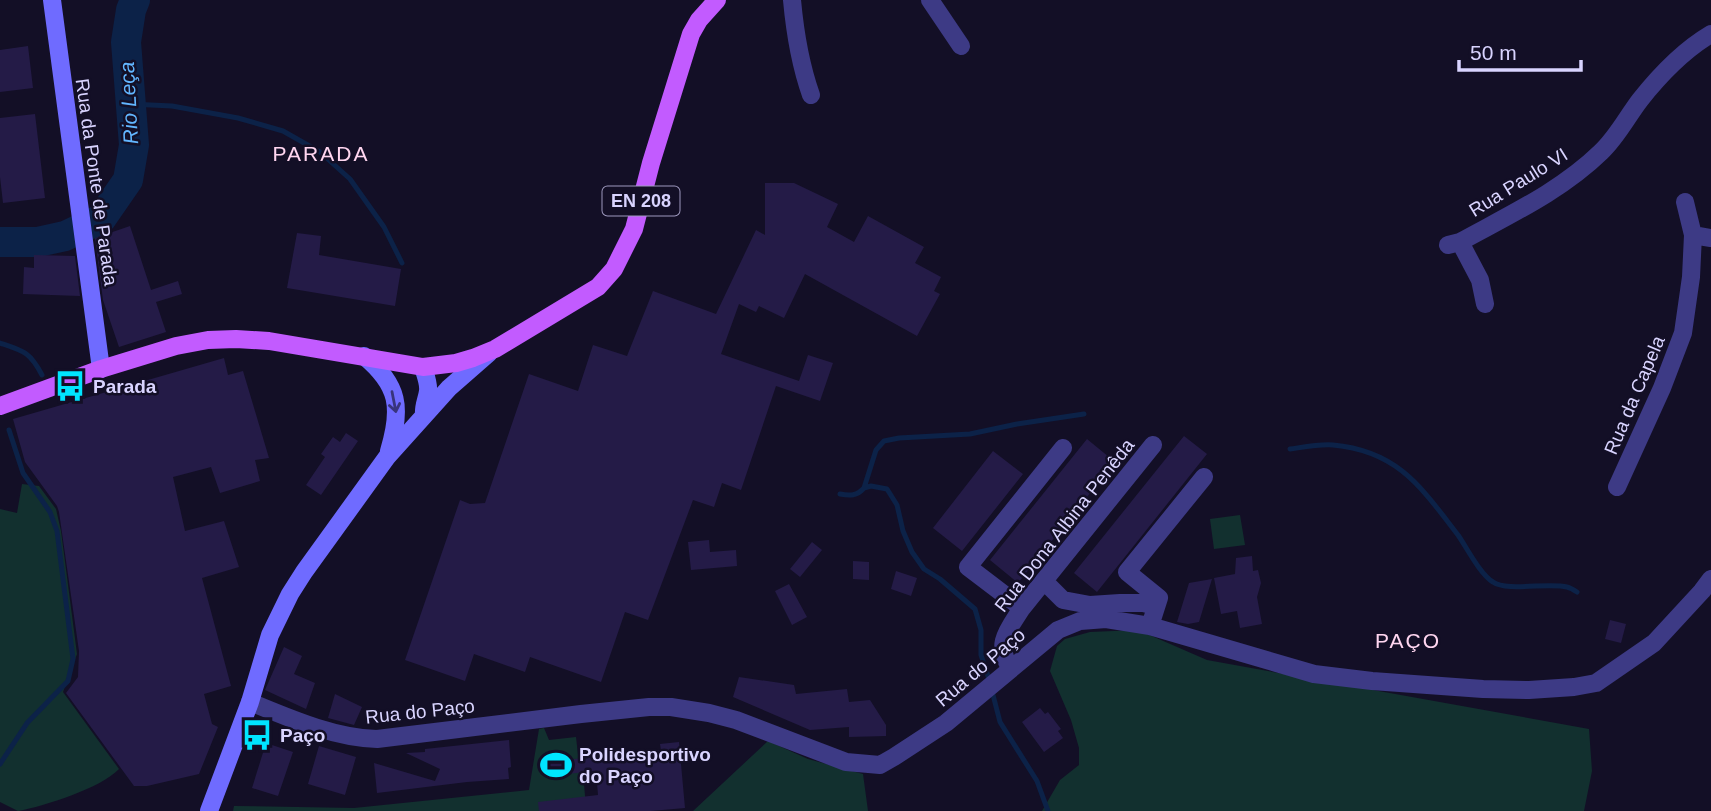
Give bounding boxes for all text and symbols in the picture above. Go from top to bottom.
scale bar [1459,28,1582,72]
text: 50 m [1470,41,1517,64]
water label: Rio Leça [115,61,142,145]
street label: Rua da Ponte de Parada [72,77,122,288]
district label: PARADA [273,142,369,165]
street label: Rua Paulo VI [1465,144,1571,221]
road number: EN 208 [602,186,680,216]
street label: Rua da Capela [1600,332,1669,458]
bus stop icon: Parada [53,369,87,403]
place label: Parada [93,376,157,397]
one-way arrow [388,390,401,413]
street label: Rua Dona Albina Penêda [990,434,1139,616]
street label: Rua do Paço [931,624,1029,711]
district label: PAÇO [1375,629,1441,652]
street label: Rua do Paço [364,695,476,728]
bus stop icon: Paço [240,718,274,752]
place label: Paço [280,725,325,746]
place label: Polidesportivo do Paço [579,744,711,787]
sports icon: Polidesportivo do Paço [539,748,573,782]

